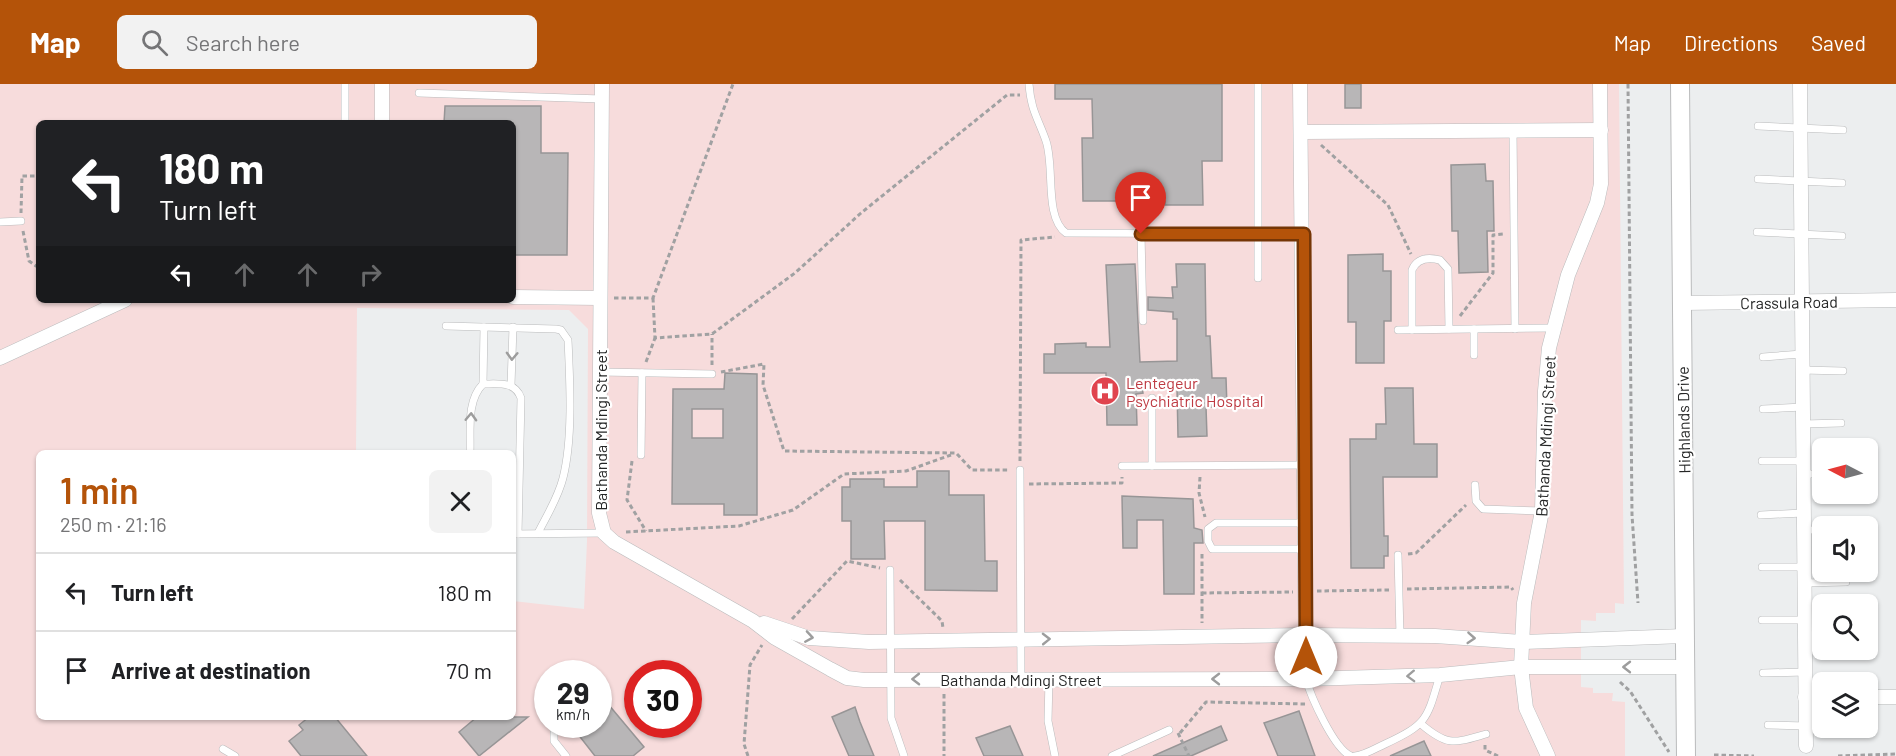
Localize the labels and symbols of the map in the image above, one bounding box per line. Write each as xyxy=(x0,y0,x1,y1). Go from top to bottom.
pin xyxy=(1115,172,1166,234)
street label: Crassula Road xyxy=(1740,292,1838,312)
street label: Bathanda Mdingi Street xyxy=(591,349,610,511)
one-way arrow xyxy=(505,352,518,361)
street label: Bathanda Mdingi Street xyxy=(1531,355,1559,517)
street label: Highlands Drive xyxy=(1673,366,1693,474)
place label: Lentegeur Psychiatric Hospital xyxy=(1126,373,1264,410)
hospital icon: Lentegeur Psychiatric Hospital xyxy=(1089,375,1121,407)
one-way arrow xyxy=(465,412,477,421)
north arrow xyxy=(1812,438,1878,504)
position arrow xyxy=(1274,625,1338,689)
one-way arrow xyxy=(804,631,813,643)
one-way arrow xyxy=(1467,632,1476,645)
one-way arrow xyxy=(1041,633,1050,645)
speed limit sign: 30 xyxy=(624,660,702,738)
one-way arrow xyxy=(1622,661,1631,673)
street label: Bathanda Mdingi Street xyxy=(940,670,1102,689)
one-way arrow xyxy=(1407,670,1416,682)
one-way arrow xyxy=(912,673,921,685)
one-way arrow xyxy=(1212,673,1221,685)

